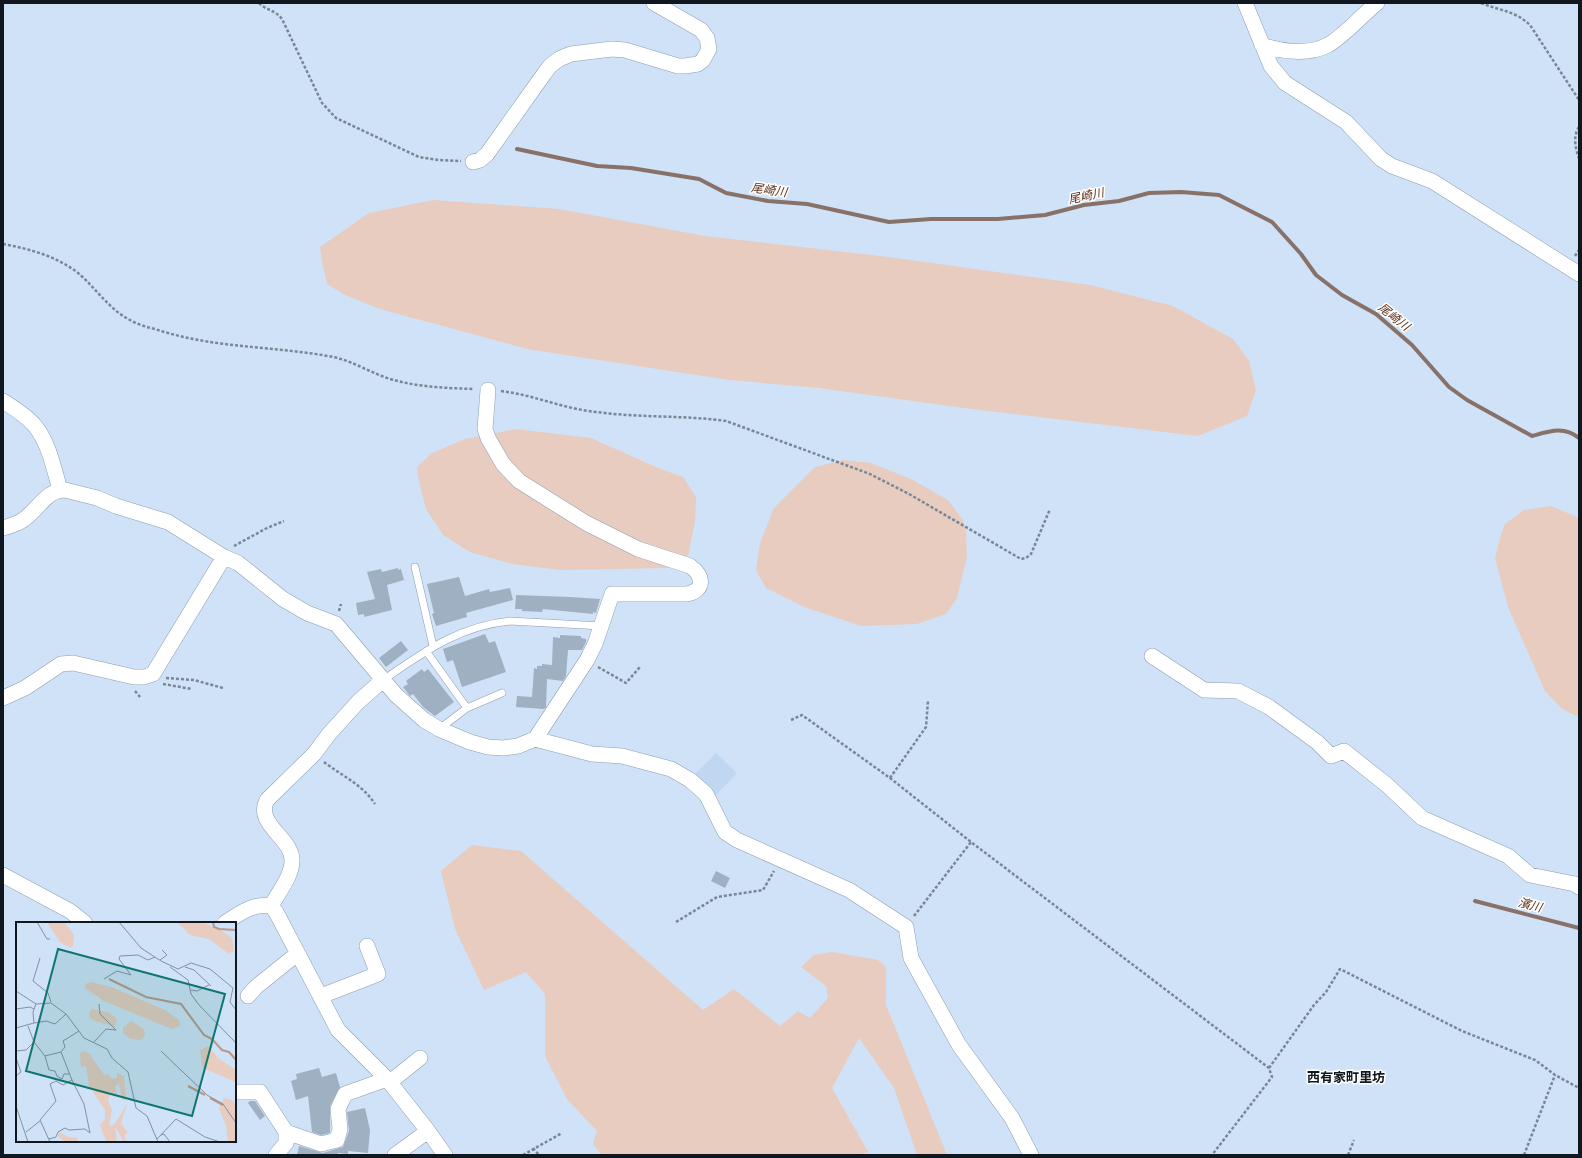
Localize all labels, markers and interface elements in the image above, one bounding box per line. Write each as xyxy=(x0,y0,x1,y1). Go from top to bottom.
water label: 尾崎川 xyxy=(750,179,790,201)
water label: 尾崎川 xyxy=(1067,183,1107,208)
water label: 尾崎川 xyxy=(1375,299,1415,336)
water label: 濱川 xyxy=(1516,893,1546,916)
inset map xyxy=(16,922,236,1142)
district label: 西有家町里坊 xyxy=(1307,1068,1385,1086)

